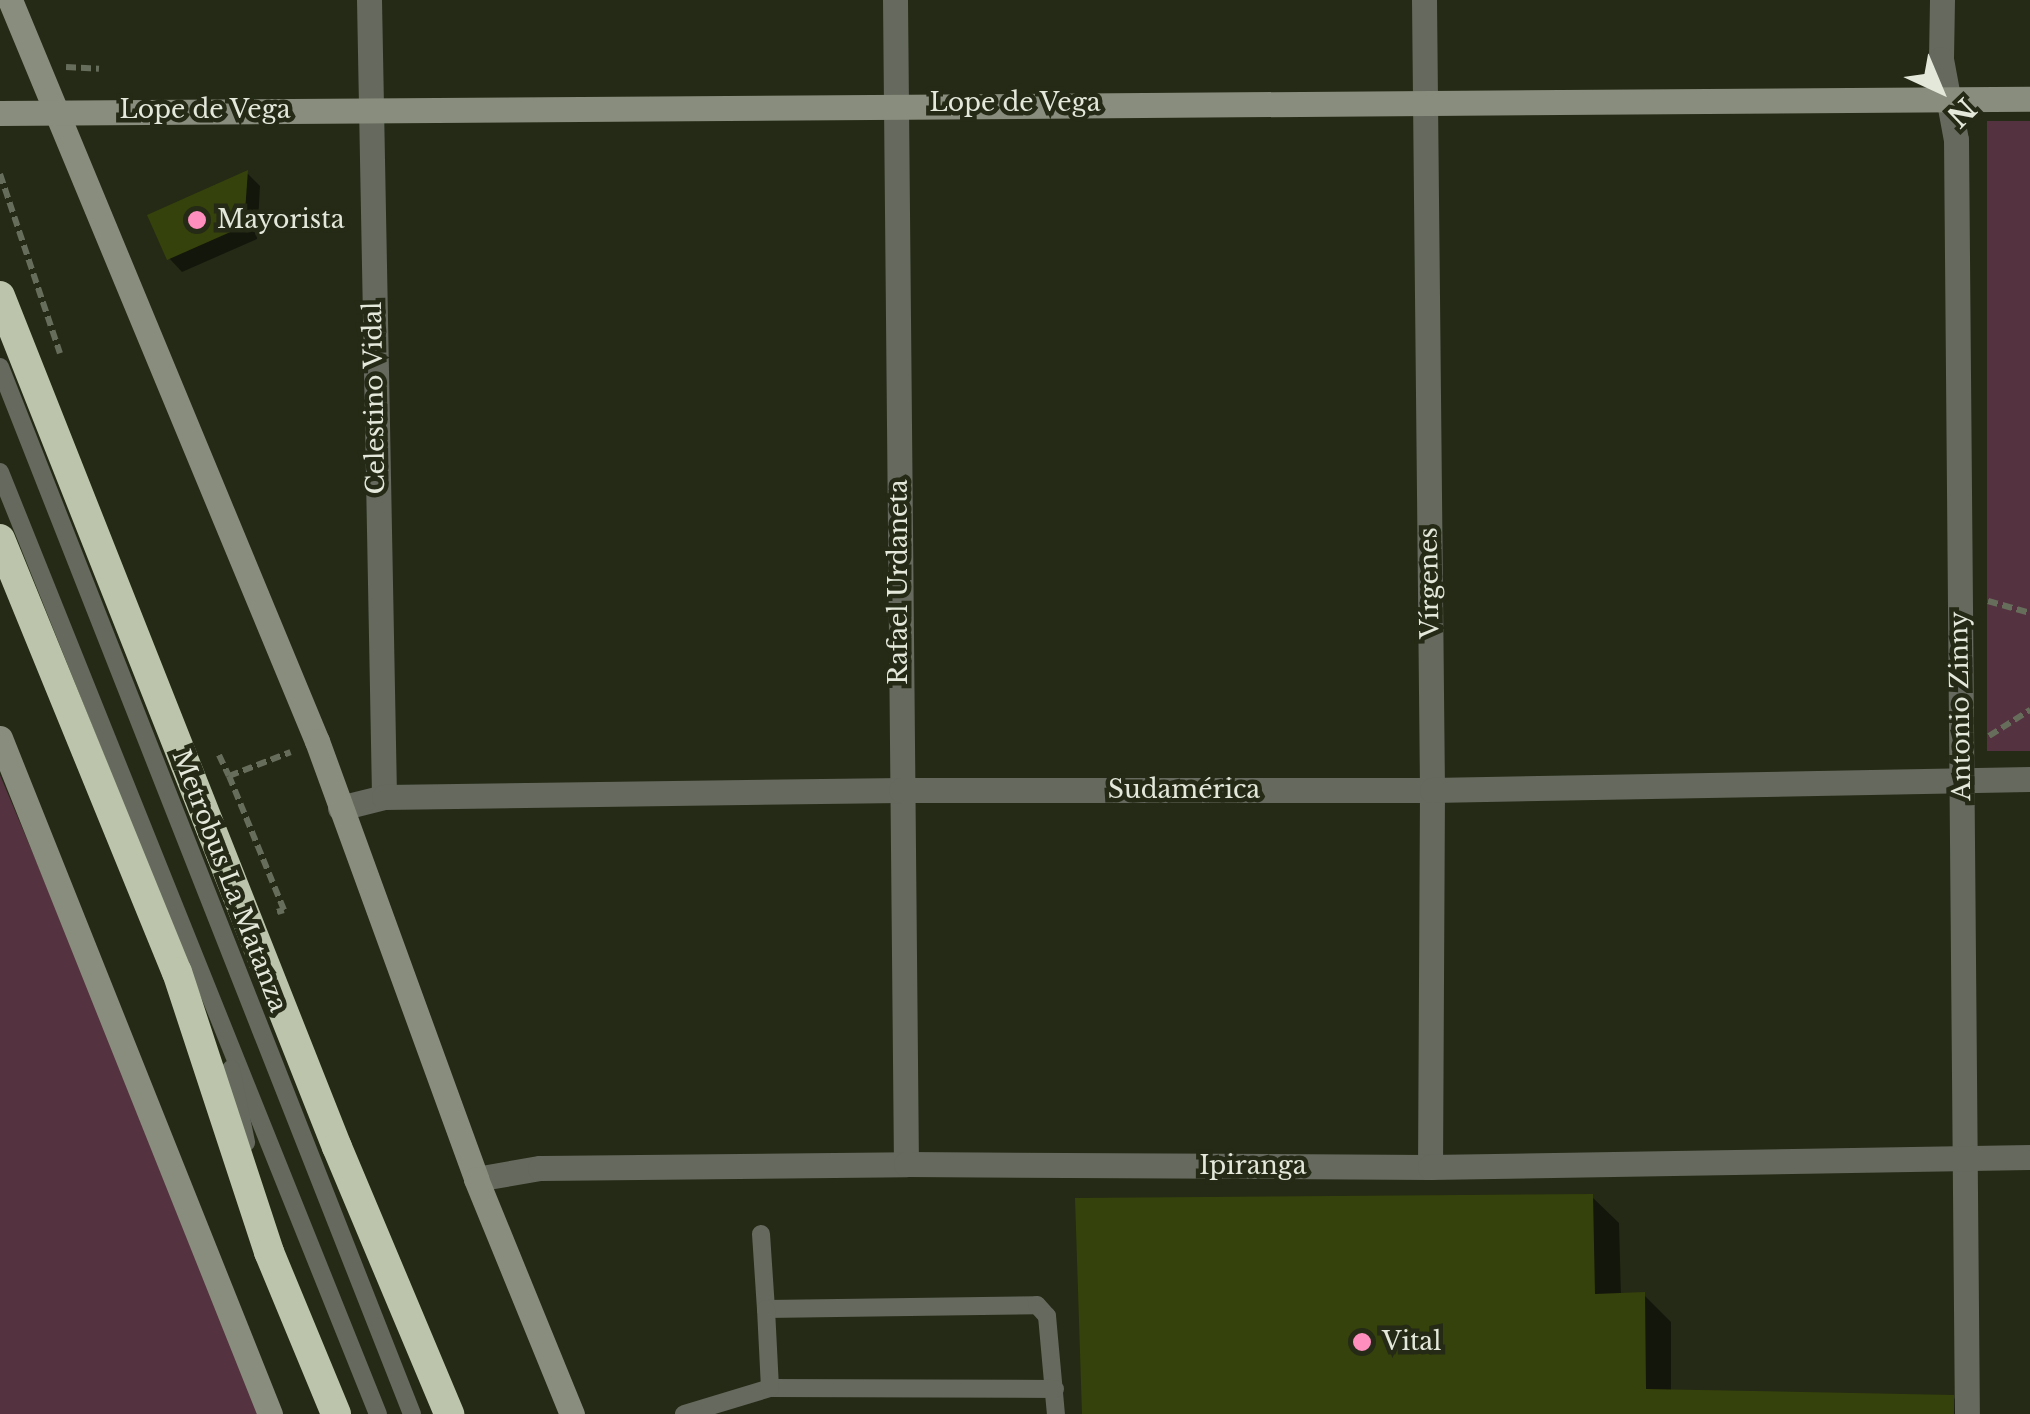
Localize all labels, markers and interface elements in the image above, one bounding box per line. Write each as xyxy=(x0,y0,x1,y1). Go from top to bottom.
north arrow xyxy=(1890,40,1990,140)
street label: Lope de Vega xyxy=(929,88,1101,118)
text: N xyxy=(1940,90,1983,134)
street label: Lope de Vega xyxy=(119,95,291,125)
place label: Mayorista xyxy=(217,205,344,235)
marker: Mayorista xyxy=(186,209,208,231)
street label: Celestino Vidal xyxy=(358,301,392,495)
street label: Rafael Urdaneta xyxy=(884,479,914,685)
street label: Vírgenes xyxy=(1414,527,1446,639)
street label: Antonio Zinny xyxy=(1944,611,1978,801)
street label: Metrobus La Matanza xyxy=(165,746,293,1016)
street label: Sudamérica xyxy=(1108,775,1260,805)
street label: Ipiranga xyxy=(1199,1151,1307,1181)
place label: Vital xyxy=(1382,1327,1441,1357)
marker: Vital xyxy=(1351,1331,1373,1353)

